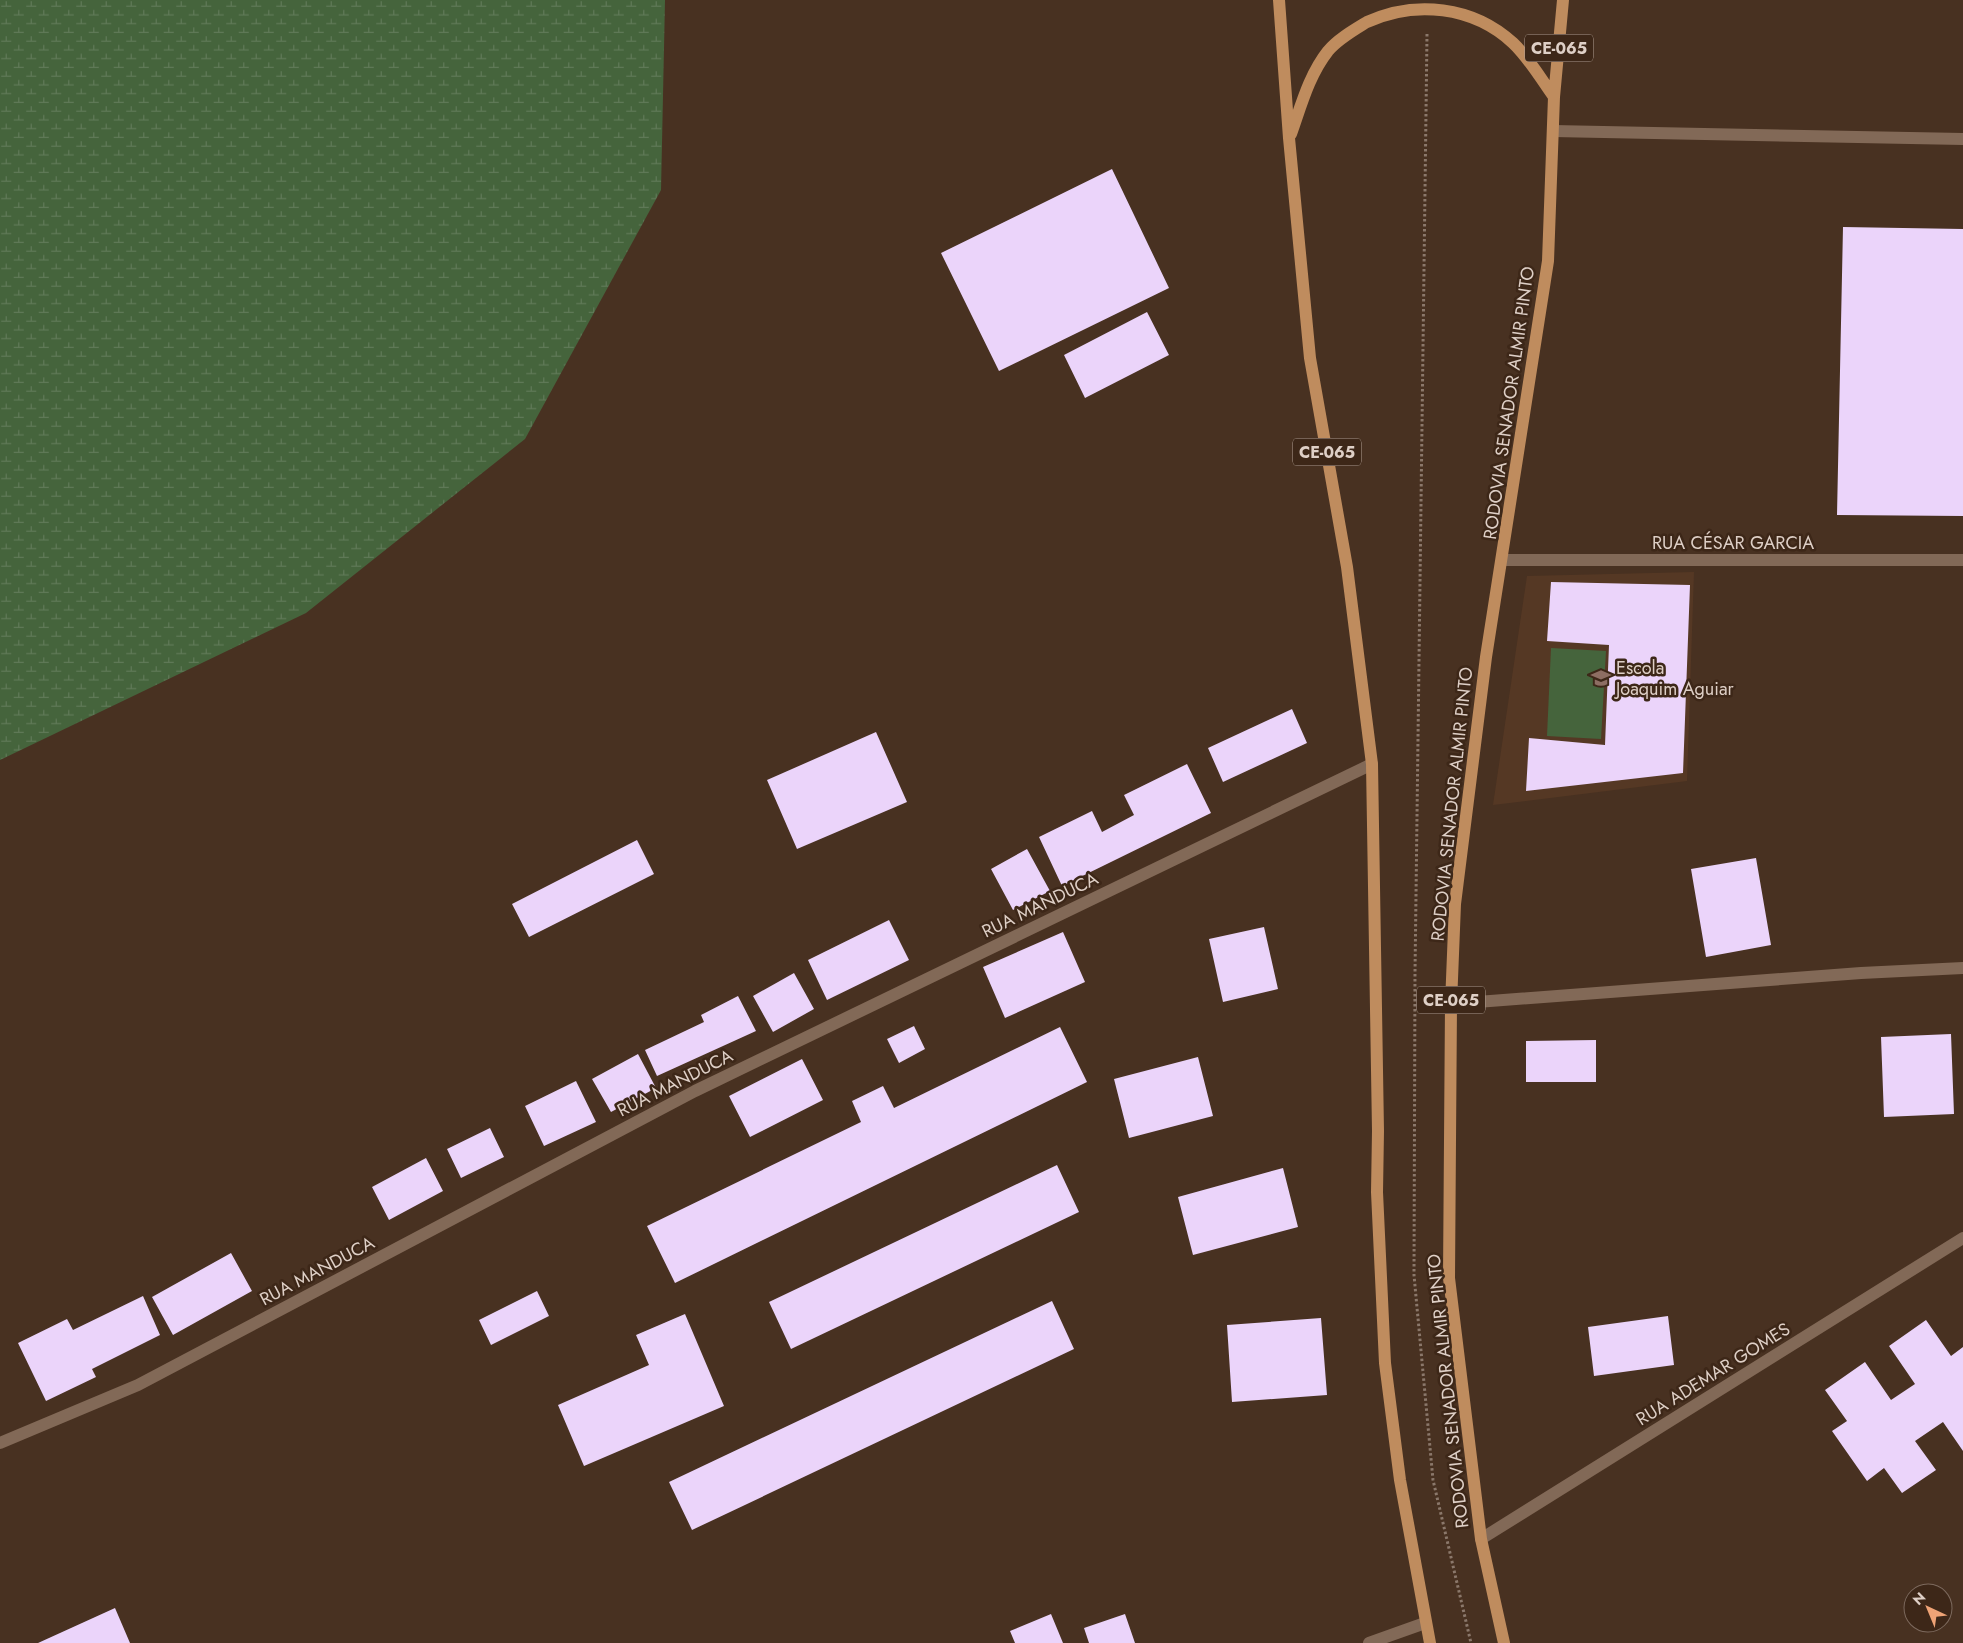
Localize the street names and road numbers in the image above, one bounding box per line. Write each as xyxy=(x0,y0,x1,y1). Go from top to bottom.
road number: CE-065 xyxy=(1525,34,1593,62)
street label: RODOVIA SENADOR ALMIR PINTO xyxy=(1477,265,1541,541)
road number: CE-065 xyxy=(1293,438,1361,466)
street label: RUA CÉSAR GARCIA xyxy=(1652,530,1814,556)
street label: RODOVIA SENADOR ALMIR PINTO xyxy=(1425,666,1479,942)
street label: RUA MANDUCA xyxy=(977,866,1103,944)
road number: CE-065 xyxy=(1417,986,1485,1014)
street label: RUA MANDUCA xyxy=(613,1043,737,1123)
street label: RUA MANDUCA xyxy=(255,1230,379,1312)
street label: RODOVIA SENADOR ALMIR PINTO xyxy=(1421,1253,1475,1529)
street label: RUA ADEMAR GOMES xyxy=(1631,1316,1795,1432)

